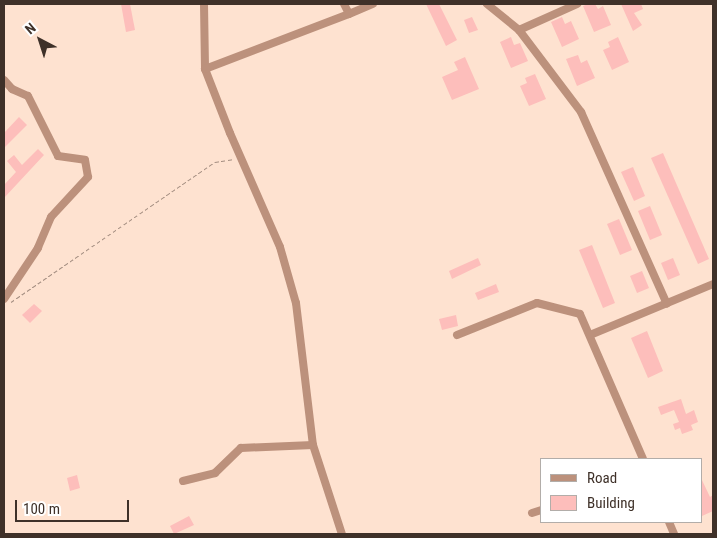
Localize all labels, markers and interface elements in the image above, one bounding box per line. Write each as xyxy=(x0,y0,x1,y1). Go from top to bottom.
north arrow xyxy=(15,15,65,65)
text: N xyxy=(22,20,39,37)
legend xyxy=(540,458,702,523)
text: Road xyxy=(587,469,617,487)
scale bar xyxy=(18,490,131,522)
text: Building xyxy=(587,494,635,512)
text: 100 m xyxy=(23,500,60,518)

